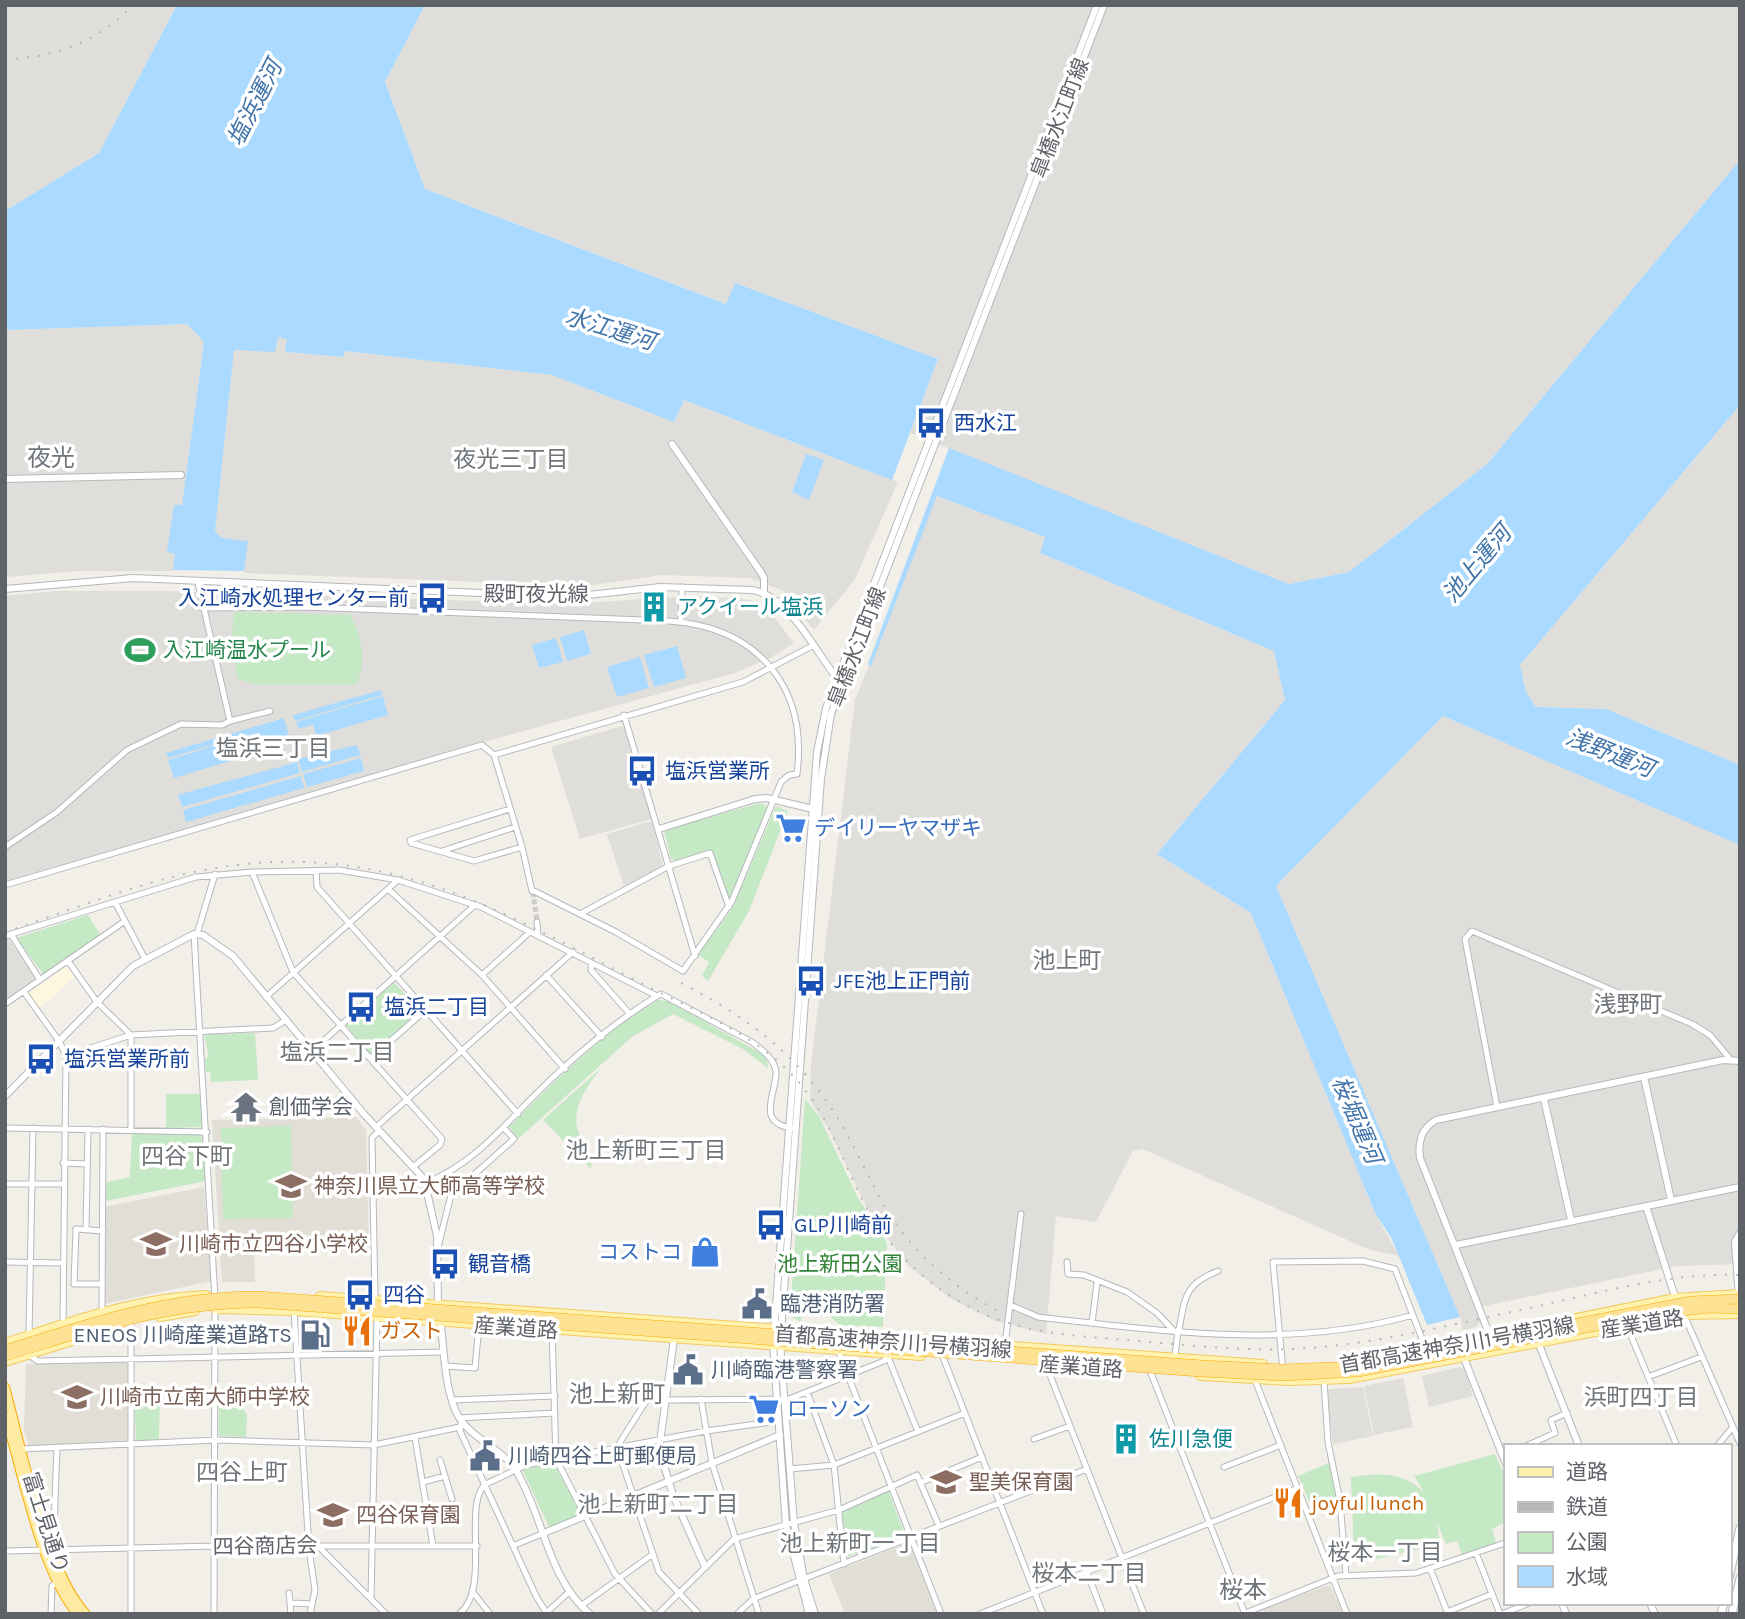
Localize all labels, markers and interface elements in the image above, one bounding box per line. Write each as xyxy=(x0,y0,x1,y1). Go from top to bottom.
water label: 塩浜運河 xyxy=(222,52,290,150)
street label: 皐橋水江町線 xyxy=(1026,55,1094,181)
water label: 水江運河 xyxy=(562,303,662,357)
bus stop icon: 西水江 xyxy=(914,406,948,440)
place label: 西水江 xyxy=(954,411,1017,435)
district label: 夜光 xyxy=(27,444,75,472)
district label: 夜光三丁目 xyxy=(454,446,569,473)
water label: 池上運河 xyxy=(1437,517,1519,608)
bus stop icon: 入江崎水処理センター前 xyxy=(415,581,449,615)
street label: 殿町夜光線 xyxy=(484,582,589,606)
street label: 皐橋水江町線 xyxy=(823,584,891,710)
place label: 入江崎水処理センター前 xyxy=(178,586,409,610)
building icon: アクイール塩浜 xyxy=(637,590,671,624)
place label: アクイール塩浜 xyxy=(677,595,823,619)
sports icon: 入江崎温水プール xyxy=(123,633,157,667)
place label: 入江崎温水プール xyxy=(163,638,331,662)
water label: 浅野運河 xyxy=(1562,723,1661,784)
district label: 塩浜三丁目 xyxy=(216,735,331,762)
bus stop icon: 塩浜営業所 xyxy=(625,754,659,788)
place label: 塩浜営業所 xyxy=(665,759,770,783)
supermarket icon: デイリーヤマザキ xyxy=(774,811,808,845)
place label: デイリーヤマザキ xyxy=(814,816,982,840)
district label: 池上町 xyxy=(1033,947,1102,974)
bus stop icon: JFE池上正門前 xyxy=(794,964,828,998)
place label: JFE池上正門前 xyxy=(834,969,970,993)
bus stop icon: 塩浜二丁目 xyxy=(344,990,378,1024)
district label: 浅野町 xyxy=(1594,991,1663,1018)
place label: 塩浜二丁目 xyxy=(384,995,489,1019)
district label: 塩浜二丁目 xyxy=(280,1039,395,1066)
bus stop icon: 塩浜営業所前 xyxy=(24,1042,58,1076)
place label: 塩浜営業所前 xyxy=(64,1047,190,1071)
water label: 桜堀運河 xyxy=(1327,1072,1389,1171)
temple icon: 創価学会 xyxy=(229,1090,263,1124)
place label: 創価学会 xyxy=(269,1095,353,1119)
district label: 池上新町三丁目 xyxy=(566,1137,727,1164)
district label: 四谷下町 xyxy=(141,1143,233,1170)
school or university icon: 神奈川県立大師高等学校 xyxy=(274,1169,308,1203)
place label: 神奈川県立大師高等学校 xyxy=(314,1174,545,1198)
bus stop icon: GLP川崎前 xyxy=(754,1208,788,1242)
place label: GLP川崎前 xyxy=(794,1213,892,1237)
school or university icon: 川崎市立四谷小学校 xyxy=(139,1227,173,1261)
place label: 川崎市立四谷小学校 xyxy=(179,1232,368,1256)
shop icon: コストコ xyxy=(688,1235,722,1269)
place label: コストコ xyxy=(598,1240,682,1264)
bus stop icon: 観音橋 xyxy=(428,1247,462,1281)
place label: 観音橋 xyxy=(468,1252,531,1276)
park label: 池上新田公園 xyxy=(777,1252,903,1276)
bus stop icon: 四谷 xyxy=(343,1278,377,1312)
place label: 四谷 xyxy=(383,1283,425,1307)
public building icon: 臨港消防署 xyxy=(740,1287,774,1321)
place label: 臨港消防署 xyxy=(780,1292,885,1316)
street label: 産業道路 xyxy=(1599,1306,1685,1342)
street label: 産業道路 xyxy=(473,1313,559,1343)
street label: 首都高速神奈川1号横羽線 xyxy=(1338,1313,1576,1377)
restaurant icon: ガスト xyxy=(340,1314,374,1348)
fuel station icon: ENEOS 川崎産業道路TS xyxy=(298,1318,332,1352)
place label: ガスト xyxy=(380,1319,443,1343)
street label: 首都高速神奈川1号横羽線 xyxy=(773,1322,1013,1362)
place label: ENEOS 川崎産業道路TS xyxy=(74,1323,292,1347)
street label: 産業道路 xyxy=(1038,1352,1124,1382)
public building icon: 川崎臨港警察署 xyxy=(671,1353,705,1387)
place label: 川崎臨港警察署 xyxy=(711,1358,858,1382)
school or university icon: 川崎市立南大師中学校 xyxy=(60,1380,94,1414)
district label: 池上新町 xyxy=(569,1380,665,1408)
district label: 浜町四丁目 xyxy=(1584,1384,1699,1411)
place label: 川崎市立南大師中学校 xyxy=(100,1385,310,1409)
supermarket icon: ローソン xyxy=(747,1392,781,1426)
place label: ローソン xyxy=(787,1397,871,1421)
building icon: 佐川急便 xyxy=(1109,1422,1143,1456)
place label: 佐川急便 xyxy=(1149,1427,1233,1451)
public building icon: 川崎四谷上町郵便局 xyxy=(468,1439,502,1473)
place label: 川崎四谷上町郵便局 xyxy=(508,1444,697,1468)
legend xyxy=(1504,1444,1731,1605)
district label: 四谷上町 xyxy=(196,1459,288,1486)
text: 道路 xyxy=(1566,1460,1608,1484)
school or university icon: 聖美保育園 xyxy=(929,1465,963,1499)
street label: 富士見通り xyxy=(18,1469,74,1577)
place label: 聖美保育園 xyxy=(969,1470,1074,1494)
restaurant icon: joyful lunch xyxy=(1271,1486,1305,1520)
district label: 池上新町二丁目 xyxy=(578,1491,739,1518)
place label: joyful lunch xyxy=(1309,1491,1424,1515)
text: 鉄道 xyxy=(1566,1495,1608,1519)
school or university icon: 四谷保育園 xyxy=(316,1498,350,1532)
place label: 四谷保育園 xyxy=(356,1503,461,1527)
district label: 池上新町一丁目 xyxy=(780,1530,941,1557)
text: 公園 xyxy=(1566,1530,1608,1554)
street label: 四谷商店会 xyxy=(212,1533,318,1559)
district label: 桜本一丁目 xyxy=(1328,1539,1443,1566)
district label: 桜本二丁目 xyxy=(1032,1560,1147,1587)
text: 水域 xyxy=(1566,1565,1608,1589)
district label: 桜本 xyxy=(1219,1576,1267,1604)

